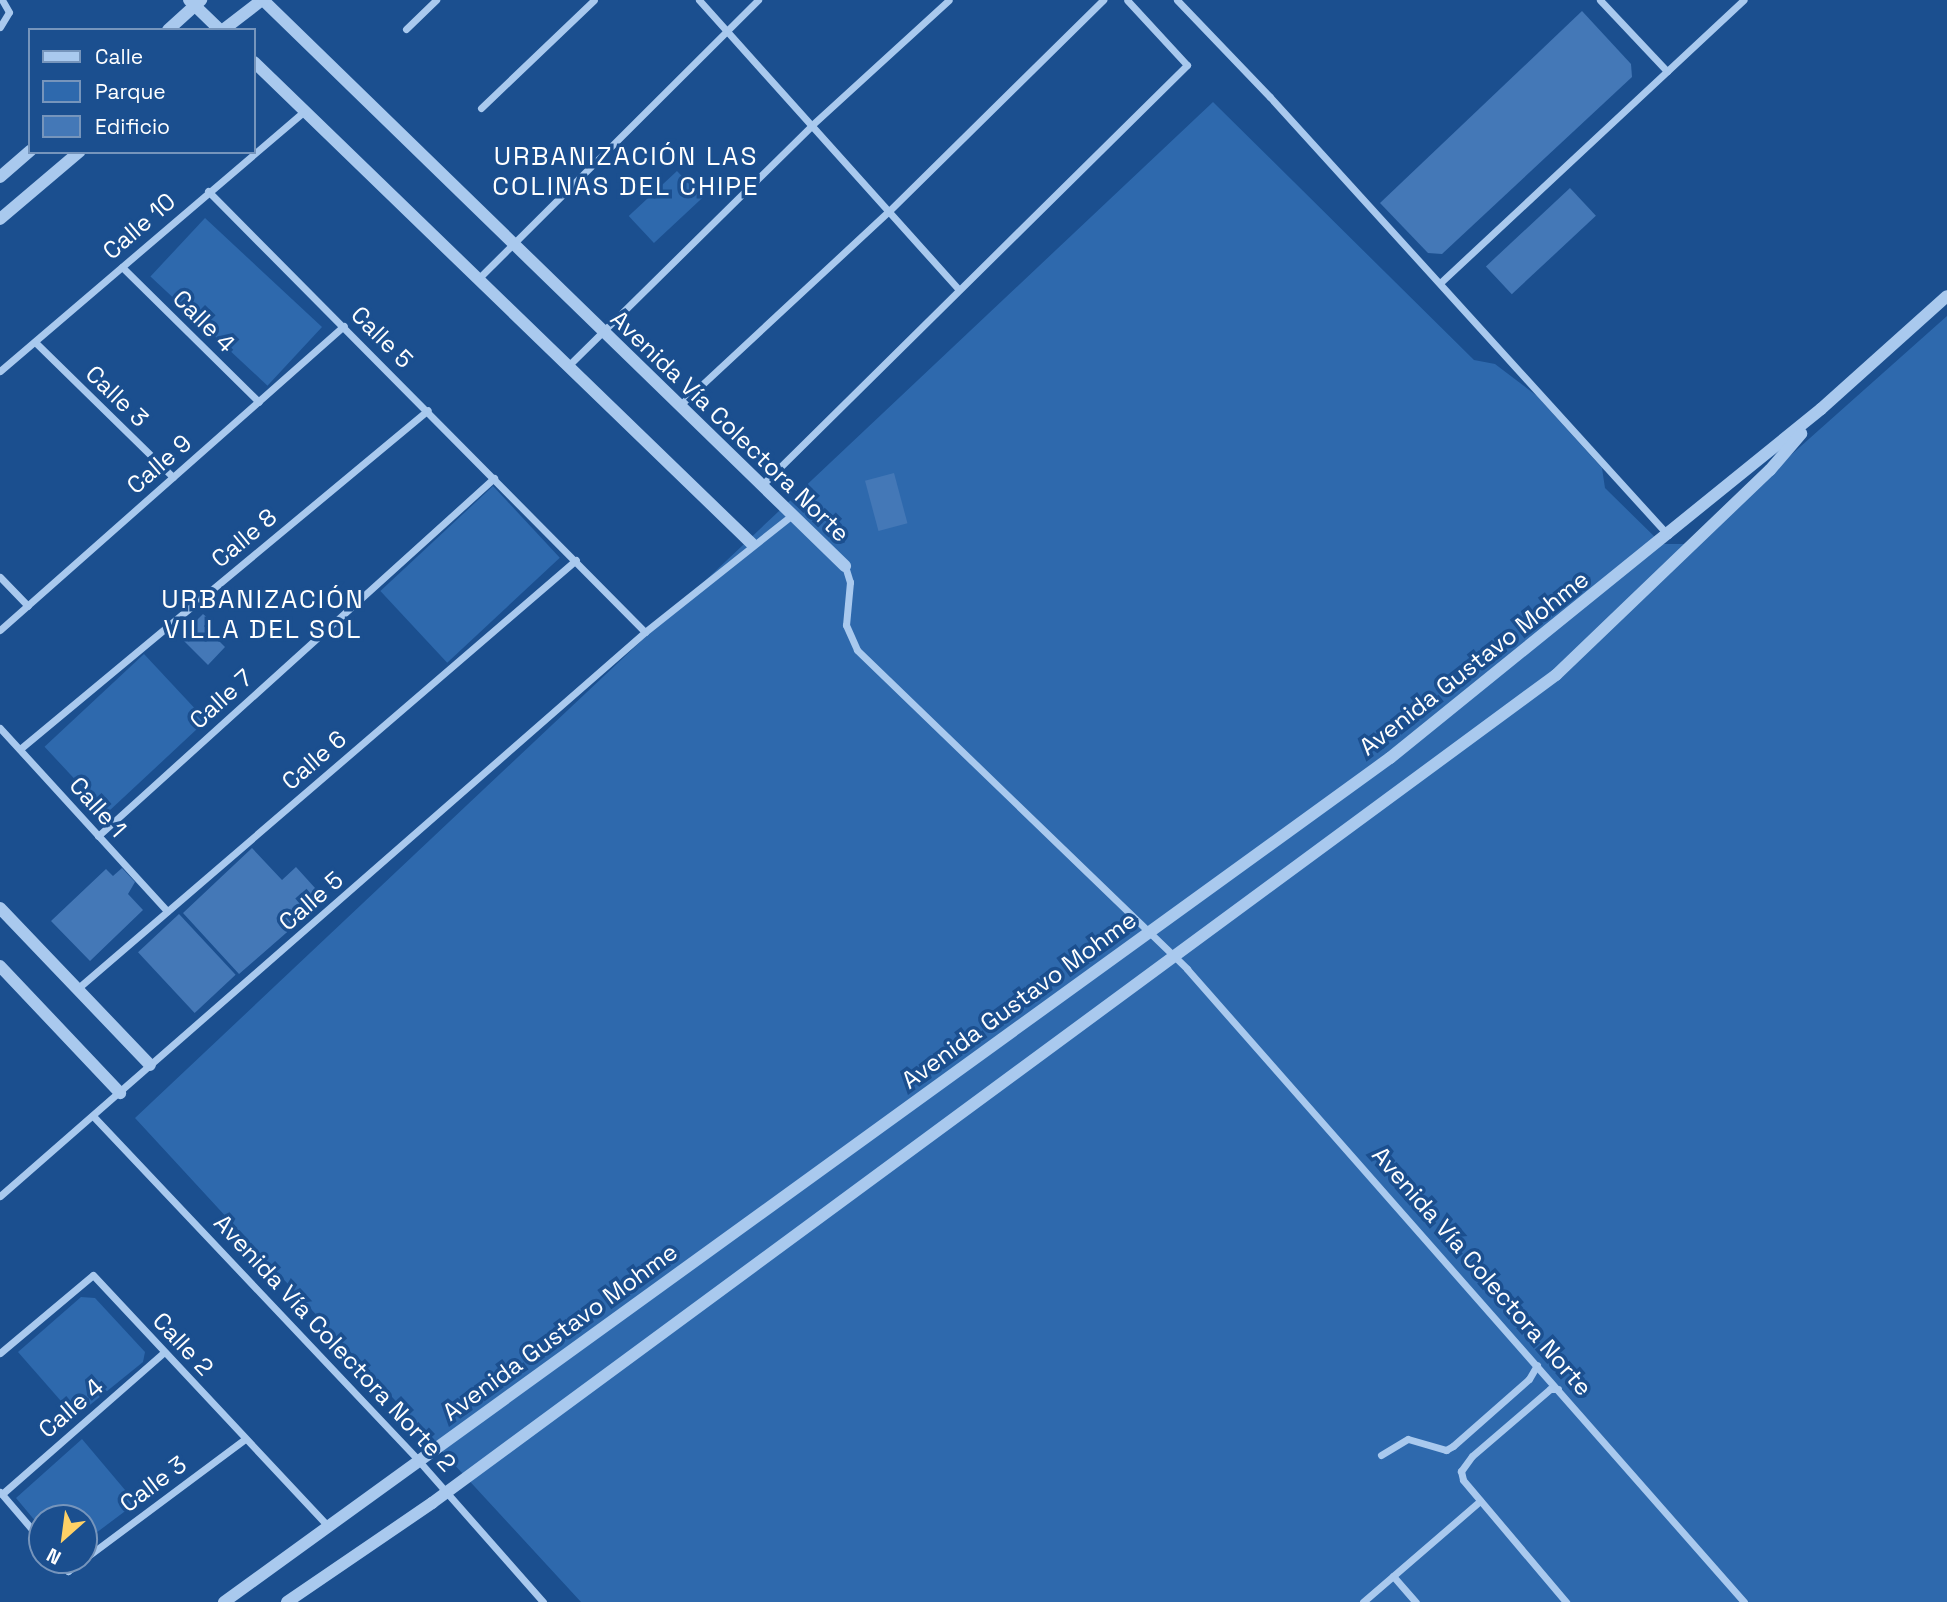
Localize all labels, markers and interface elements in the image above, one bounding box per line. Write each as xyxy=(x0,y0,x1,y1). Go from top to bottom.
legend xyxy=(28,28,256,154)
text: Calle xyxy=(95,43,143,70)
text: Parque xyxy=(95,78,166,105)
text: Edificio xyxy=(95,113,170,140)
district label: URBANIZACIÓN LAS COLINAS DEL CHIPE xyxy=(494,141,758,202)
street label: Calle 10 xyxy=(97,187,181,265)
street label: Calle 4 xyxy=(167,284,241,358)
street label: Calle 5 xyxy=(345,300,419,374)
street label: Avenida Vía Colectora Norte xyxy=(605,304,855,548)
street label: Calle 3 xyxy=(80,359,154,433)
street label: Calle 9 xyxy=(121,428,197,500)
street label: Calle 8 xyxy=(206,502,282,574)
street label: Avenida Gustavo Mohme xyxy=(1354,565,1594,761)
district label: URBANIZACIÓN VILLA DEL SOL xyxy=(163,584,363,646)
street label: Calle 7 xyxy=(184,663,258,735)
street label: Calle 6 xyxy=(276,724,352,796)
street label: Calle 1 xyxy=(63,771,133,843)
street label: Calle 5 xyxy=(273,865,349,937)
street label: Avenida Gustavo Mohme xyxy=(896,905,1142,1095)
street label: Avenida Vía Colectora Norte xyxy=(1366,1140,1598,1402)
street label: Avenida Vía Colectora Norte 2 xyxy=(208,1208,462,1478)
street label: Avenida Gustavo Mohme xyxy=(437,1237,683,1427)
street label: Calle 2 xyxy=(147,1306,219,1382)
street label: Calle 4 xyxy=(33,1372,109,1444)
street label: Calle 3 xyxy=(114,1450,192,1518)
north arrow xyxy=(28,1504,98,1574)
text: N xyxy=(42,1542,65,1570)

